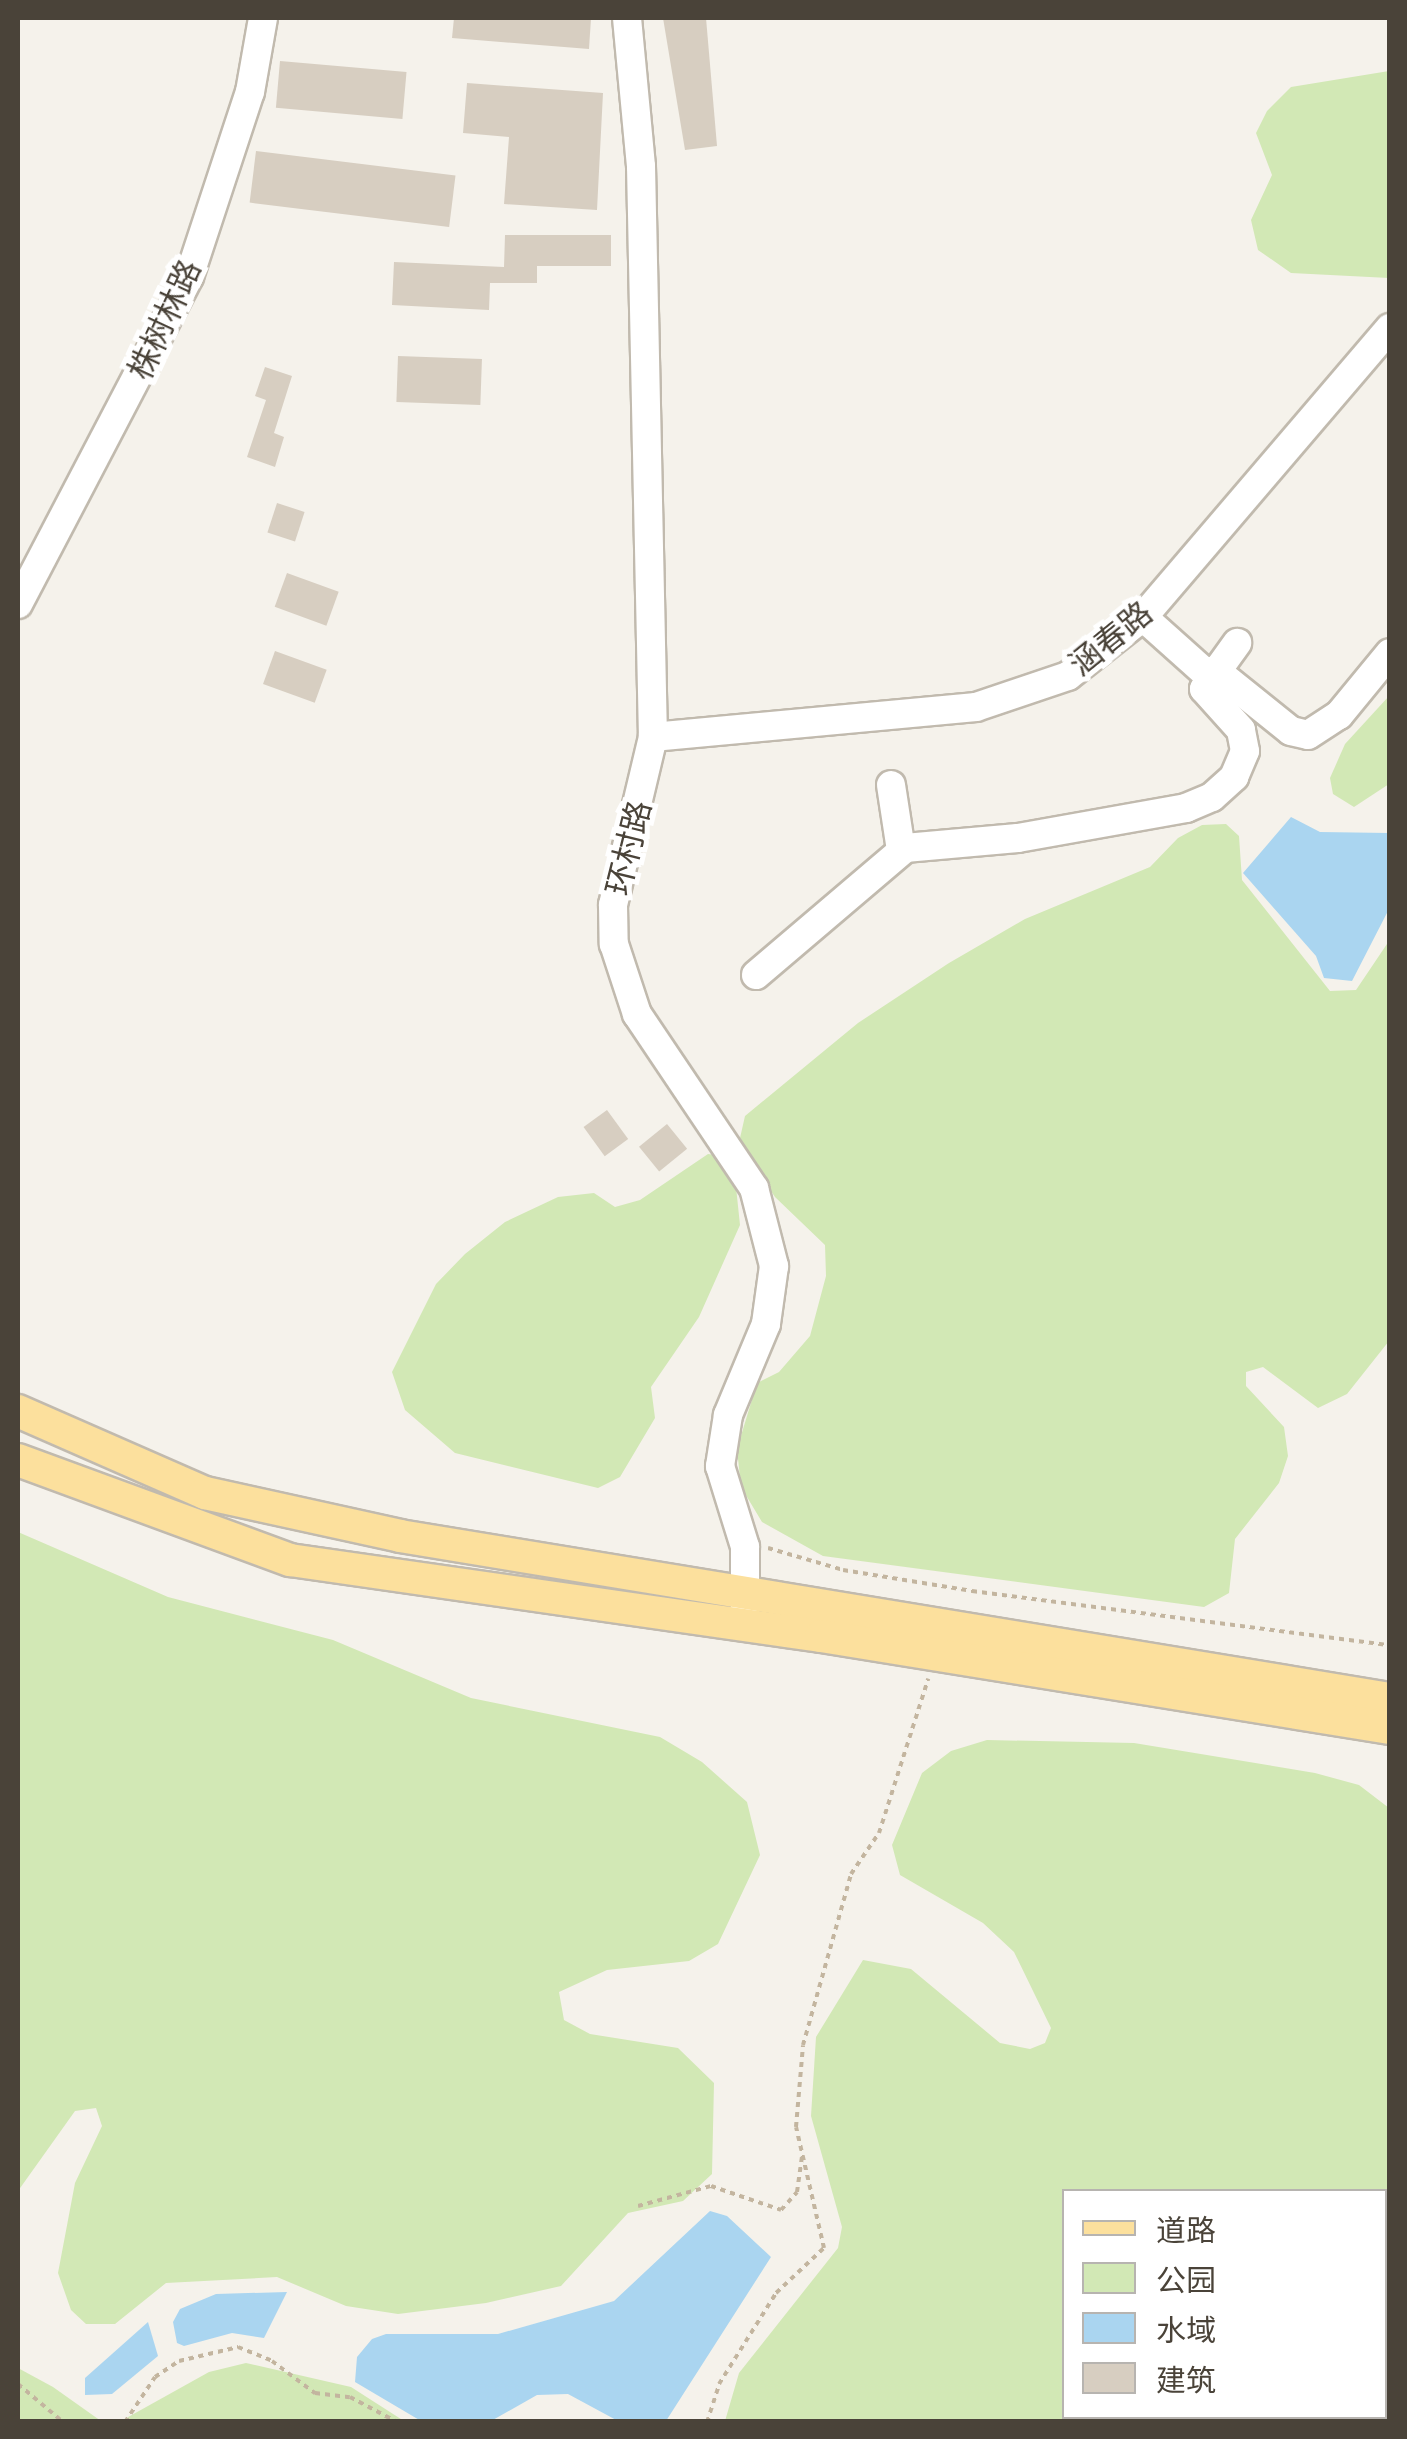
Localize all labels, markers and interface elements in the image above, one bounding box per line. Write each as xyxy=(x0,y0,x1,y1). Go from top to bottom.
street label: 株树林路 xyxy=(121,254,209,386)
street label: 涵春路 xyxy=(1062,594,1160,684)
street label: 环村路 xyxy=(599,797,659,899)
legend xyxy=(1062,2189,1387,2419)
text: 道路 xyxy=(1156,2214,1216,2247)
text: 公园 xyxy=(1156,2264,1216,2297)
text: 水域 xyxy=(1156,2314,1216,2347)
text: 建筑 xyxy=(1156,2364,1216,2397)

